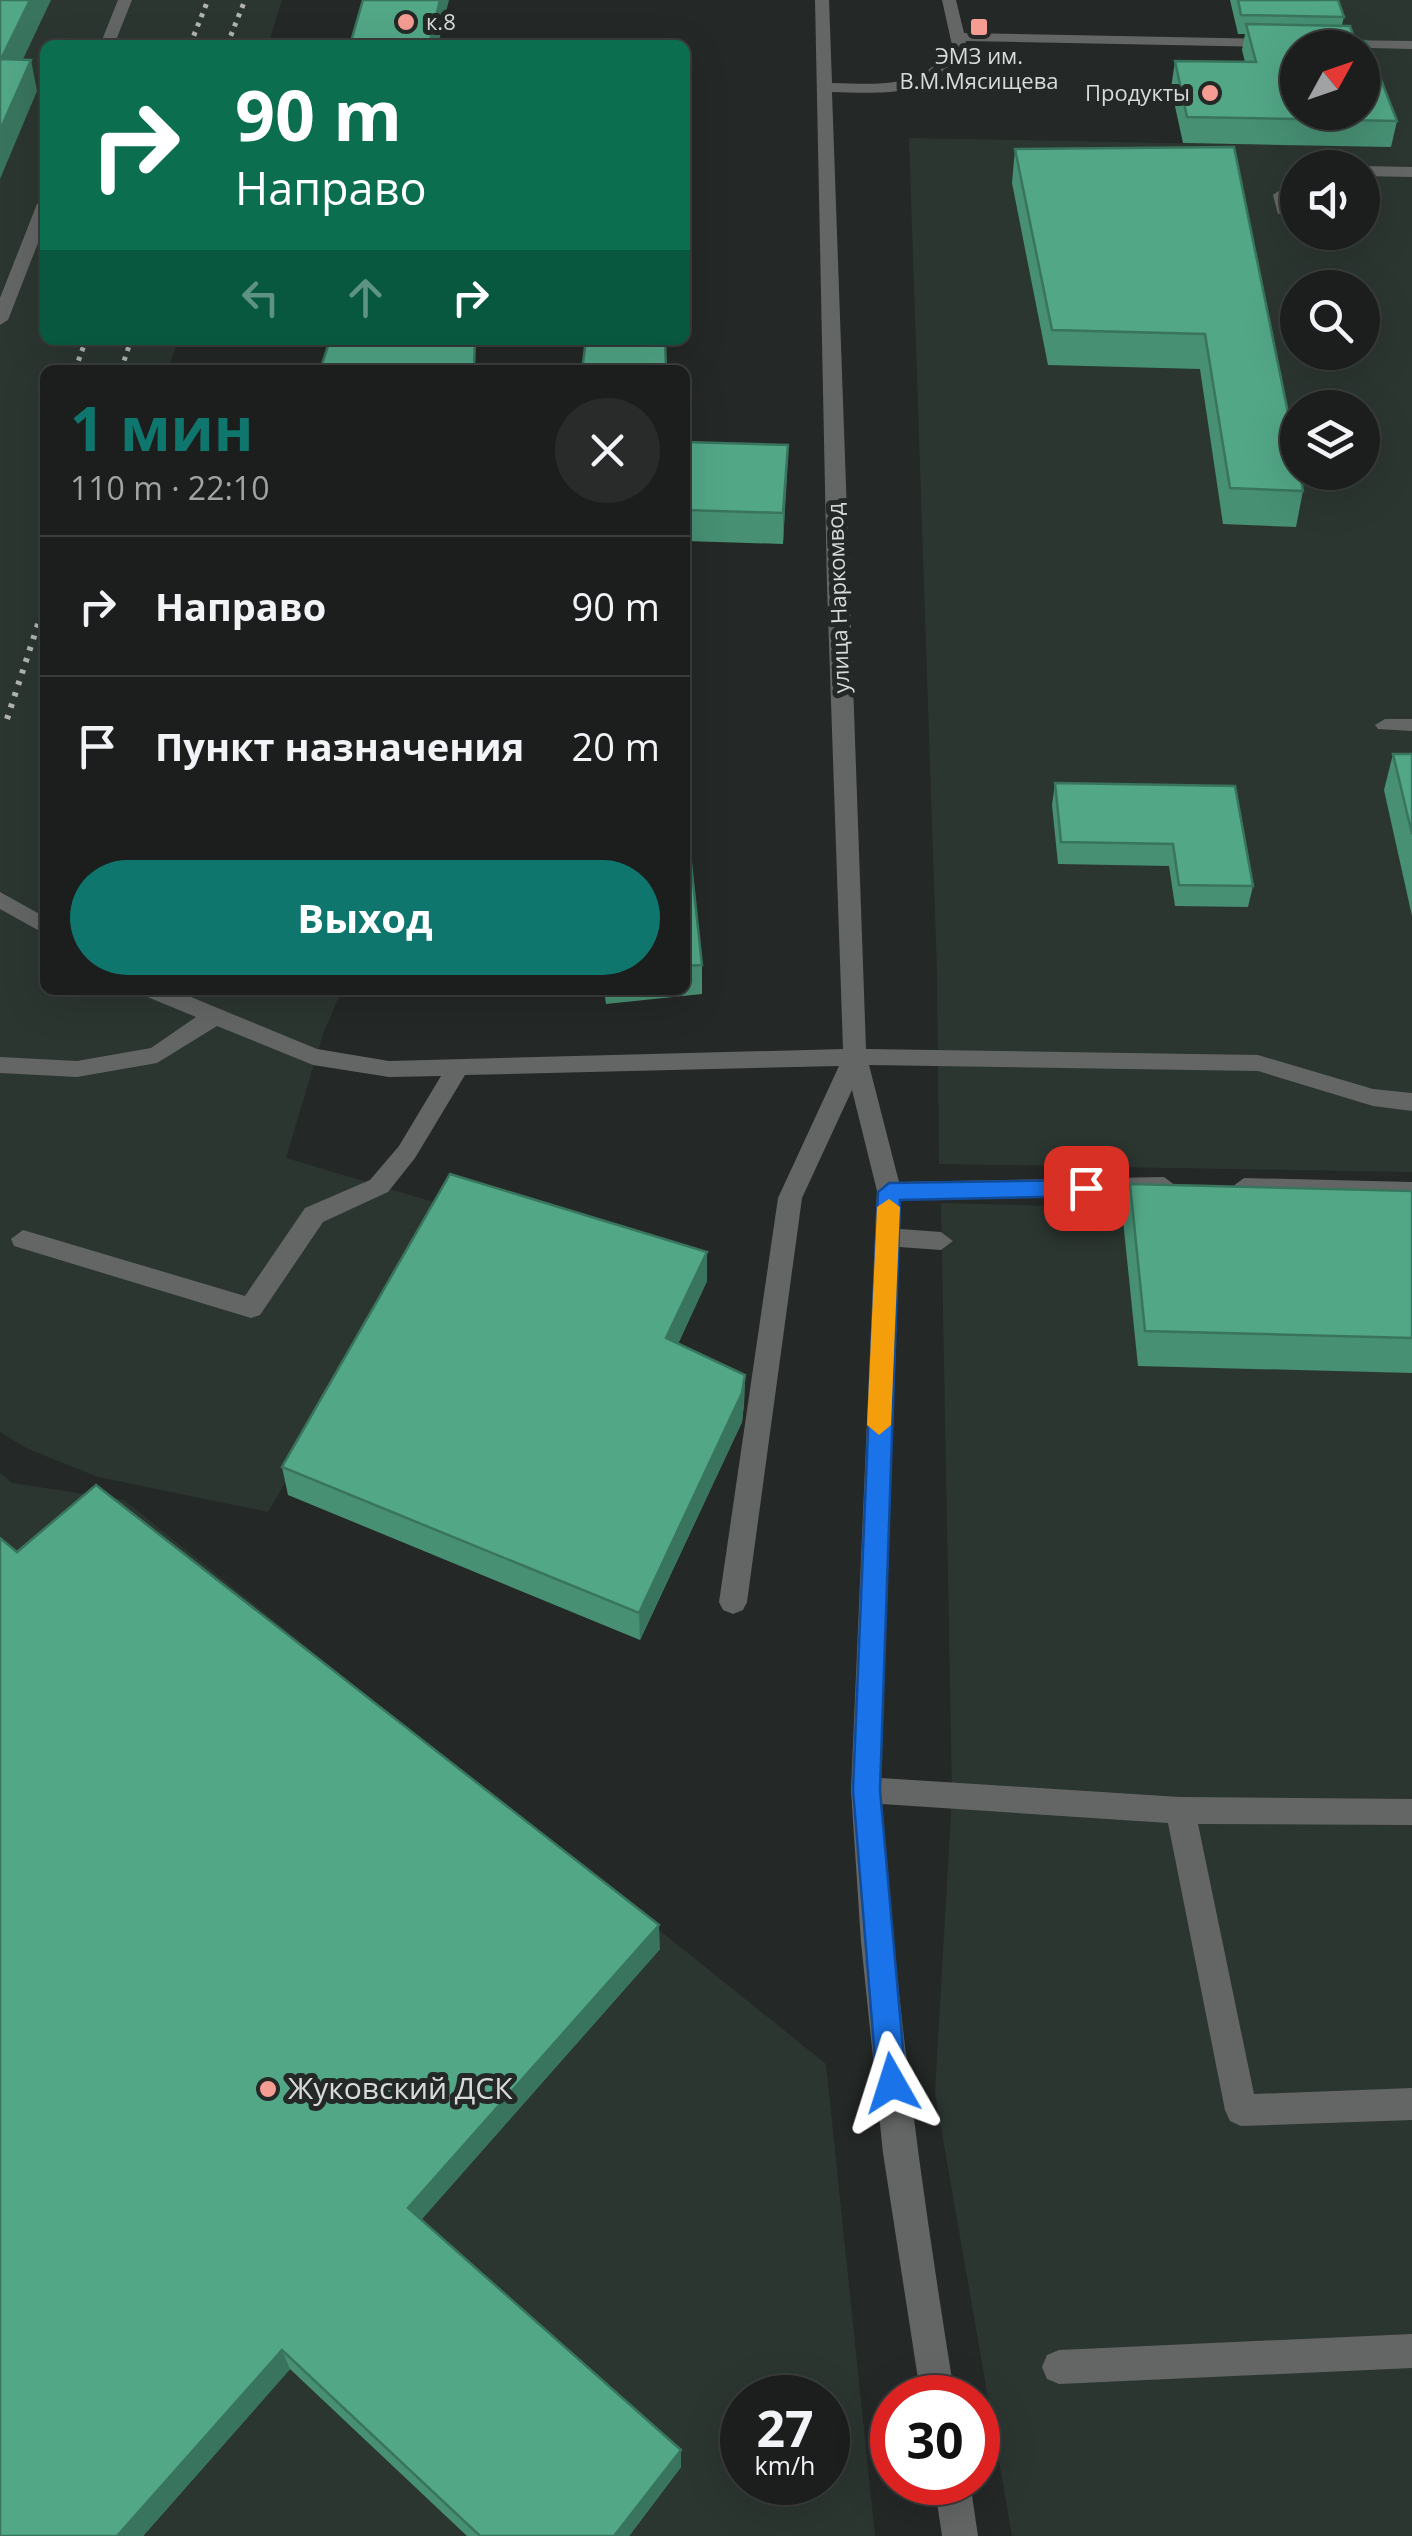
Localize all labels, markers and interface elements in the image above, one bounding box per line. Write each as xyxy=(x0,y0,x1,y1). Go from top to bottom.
place label: к.8 xyxy=(426,6,456,36)
marker: к.8 xyxy=(395,11,417,33)
marker: ЭМЗ им. В.М.Мясищева xyxy=(968,16,990,38)
north arrow xyxy=(1280,30,1380,130)
map controls xyxy=(1280,30,1380,490)
place label: ЭМЗ им. В.М.Мясищева xyxy=(899,40,1059,95)
text: 90 m xyxy=(235,66,402,162)
place label: Продукты xyxy=(1085,77,1190,107)
icon: right xyxy=(70,80,200,210)
marker: Продукты xyxy=(1199,82,1221,104)
button: sound xyxy=(1280,150,1380,250)
text: Направо xyxy=(235,157,427,218)
icon: left xyxy=(233,270,288,325)
icon: ahead xyxy=(338,270,393,325)
icon: right xyxy=(443,270,498,325)
button: search xyxy=(1280,270,1380,370)
text: 1 мин xyxy=(70,387,254,469)
button: layers xyxy=(1280,390,1380,490)
button: close xyxy=(555,398,660,503)
text: 110 m · 22:10 xyxy=(70,466,269,509)
street label: улица Наркомвод xyxy=(819,502,855,694)
icon: right xyxy=(70,579,125,634)
text: Направо xyxy=(155,580,326,632)
text: 90 m xyxy=(571,580,660,632)
icon: arrive xyxy=(70,719,125,774)
text: Пункт назначения xyxy=(155,720,524,772)
text: 20 m xyxy=(571,720,660,772)
button: Выход xyxy=(70,860,660,975)
pin xyxy=(1044,1146,1129,1231)
icon: arrive xyxy=(1059,1161,1114,1216)
position arrow xyxy=(840,2031,944,2135)
place label: Жуковский ДСК xyxy=(288,2067,513,2108)
marker: Жуковский ДСК xyxy=(257,2078,279,2100)
speed limit sign: 30 xyxy=(870,2375,1000,2505)
text: 27 xyxy=(756,2394,814,2462)
text: km/h xyxy=(755,2448,815,2482)

